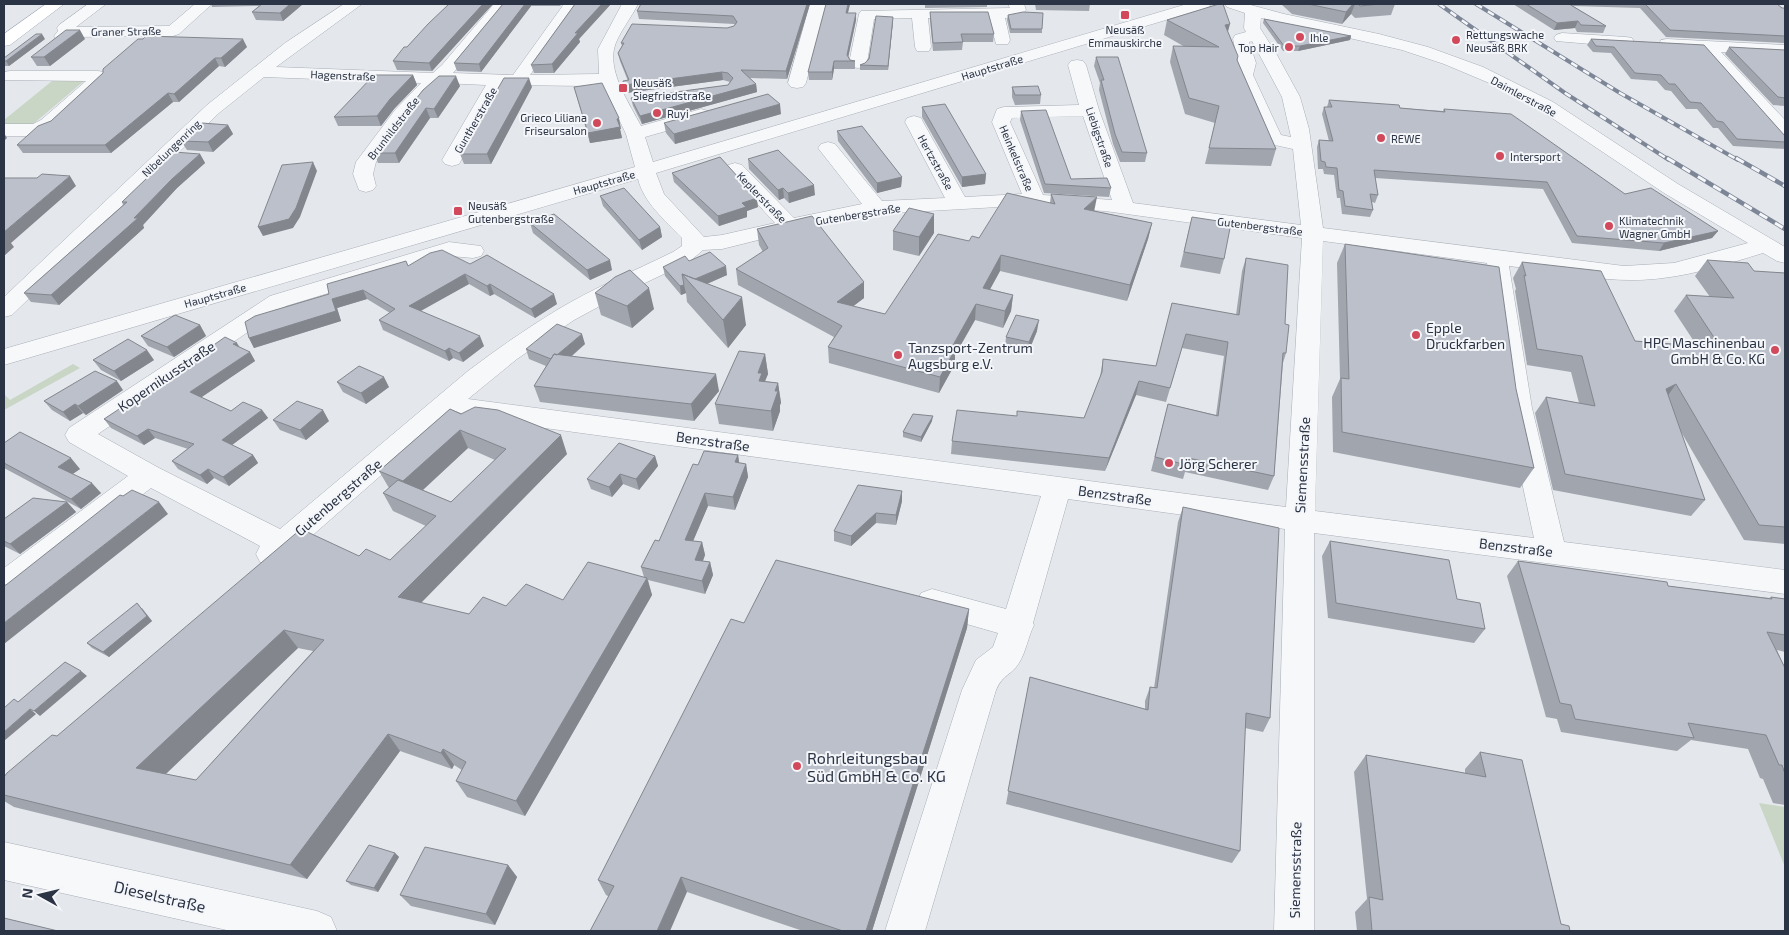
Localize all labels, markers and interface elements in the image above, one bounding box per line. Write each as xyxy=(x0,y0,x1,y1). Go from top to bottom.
marker: Neusäß Emmauskirche xyxy=(1119,9,1131,21)
place label: Neusäß Emmauskirche xyxy=(1088,23,1162,49)
street label: Graner Straße xyxy=(91,24,161,38)
place label: Rettungswache Neusäß BRK xyxy=(1466,28,1544,54)
marker: Ihle xyxy=(1294,31,1306,43)
place label: Ihle xyxy=(1310,31,1329,44)
marker: Rettungswache Neusäß BRK xyxy=(1450,34,1462,46)
place label: Top Hair xyxy=(1238,41,1280,54)
marker: Top Hair xyxy=(1283,41,1295,53)
street label: Hauptstraße xyxy=(960,51,1024,83)
street label: Hagenstraße xyxy=(310,67,376,83)
street label: Daimlerstraße xyxy=(1489,73,1559,119)
place label: Neusäß Siegfriedstraße xyxy=(633,76,711,102)
marker: Neusäß Siegfriedstraße xyxy=(617,82,629,94)
street label: Guntherstraße xyxy=(451,85,499,155)
street label: Brunhildstraße xyxy=(364,94,422,162)
street label: Liebigstraße xyxy=(1084,105,1116,169)
marker: Ruyi xyxy=(651,107,663,119)
place label: Ruyi xyxy=(667,107,689,120)
place label: Grieco Liliana Friseursalon xyxy=(520,111,587,137)
street label: Nibelungenring xyxy=(139,117,203,179)
marker: Grieco Liliana Friseursalon xyxy=(591,117,603,129)
street label: Heinkelstraße xyxy=(997,123,1037,193)
street label: Hertzstraße xyxy=(916,132,957,192)
marker: REWE xyxy=(1375,132,1387,144)
place label: REWE xyxy=(1391,132,1421,145)
marker: Intersport xyxy=(1494,150,1506,162)
place label: Intersport xyxy=(1510,150,1561,163)
street label: Hauptstraße xyxy=(572,167,637,197)
street label: Keplerstraße xyxy=(734,169,790,225)
place label: Neusäß Gutenbergstraße xyxy=(468,199,554,225)
street label: Gutenbergstraße xyxy=(815,201,902,227)
marker: Neusäß Gutenbergstraße xyxy=(452,205,464,217)
street label: Gutenbergstraße xyxy=(1217,214,1304,238)
place label: Klimatechnik Wagner GmbH xyxy=(1619,214,1691,240)
marker: Klimatechnik Wagner GmbH xyxy=(1603,220,1615,232)
street label: Hauptstraße xyxy=(183,280,248,310)
place label: Epple Druckfarben xyxy=(1426,319,1505,352)
marker: Epple Druckfarben xyxy=(1410,329,1422,341)
place label: HPC Maschinenbau GmbH & Co. KG xyxy=(1643,334,1765,367)
street label: Kopernikusstraße xyxy=(114,337,218,415)
place label: Tanzsport-Zentrum Augsburg e.V. xyxy=(908,339,1033,372)
marker: HPC Maschinenbau GmbH & Co. KG xyxy=(1769,344,1781,356)
marker: Tanzsport-Zentrum Augsburg e.V. xyxy=(892,349,904,361)
street label: Siemensstraße xyxy=(1291,416,1313,514)
street label: Benzstraße xyxy=(675,427,751,455)
street label: Gutenbergstraße xyxy=(291,455,385,539)
place label: Jörg Scherer xyxy=(1179,455,1258,472)
marker: Jörg Scherer xyxy=(1163,457,1175,469)
street label: Benzstraße xyxy=(1077,481,1153,509)
street label: Benzstraße xyxy=(1478,534,1554,560)
place label: Rohrleitungsbau Süd GmbH & Co. KG xyxy=(807,748,946,785)
marker: Rohrleitungsbau Süd GmbH & Co. KG xyxy=(791,760,803,772)
street label: Siemensstraße xyxy=(1286,822,1304,918)
north arrow xyxy=(15,870,65,920)
street label: Dieselstraße xyxy=(112,876,208,916)
text: N xyxy=(18,887,36,899)

